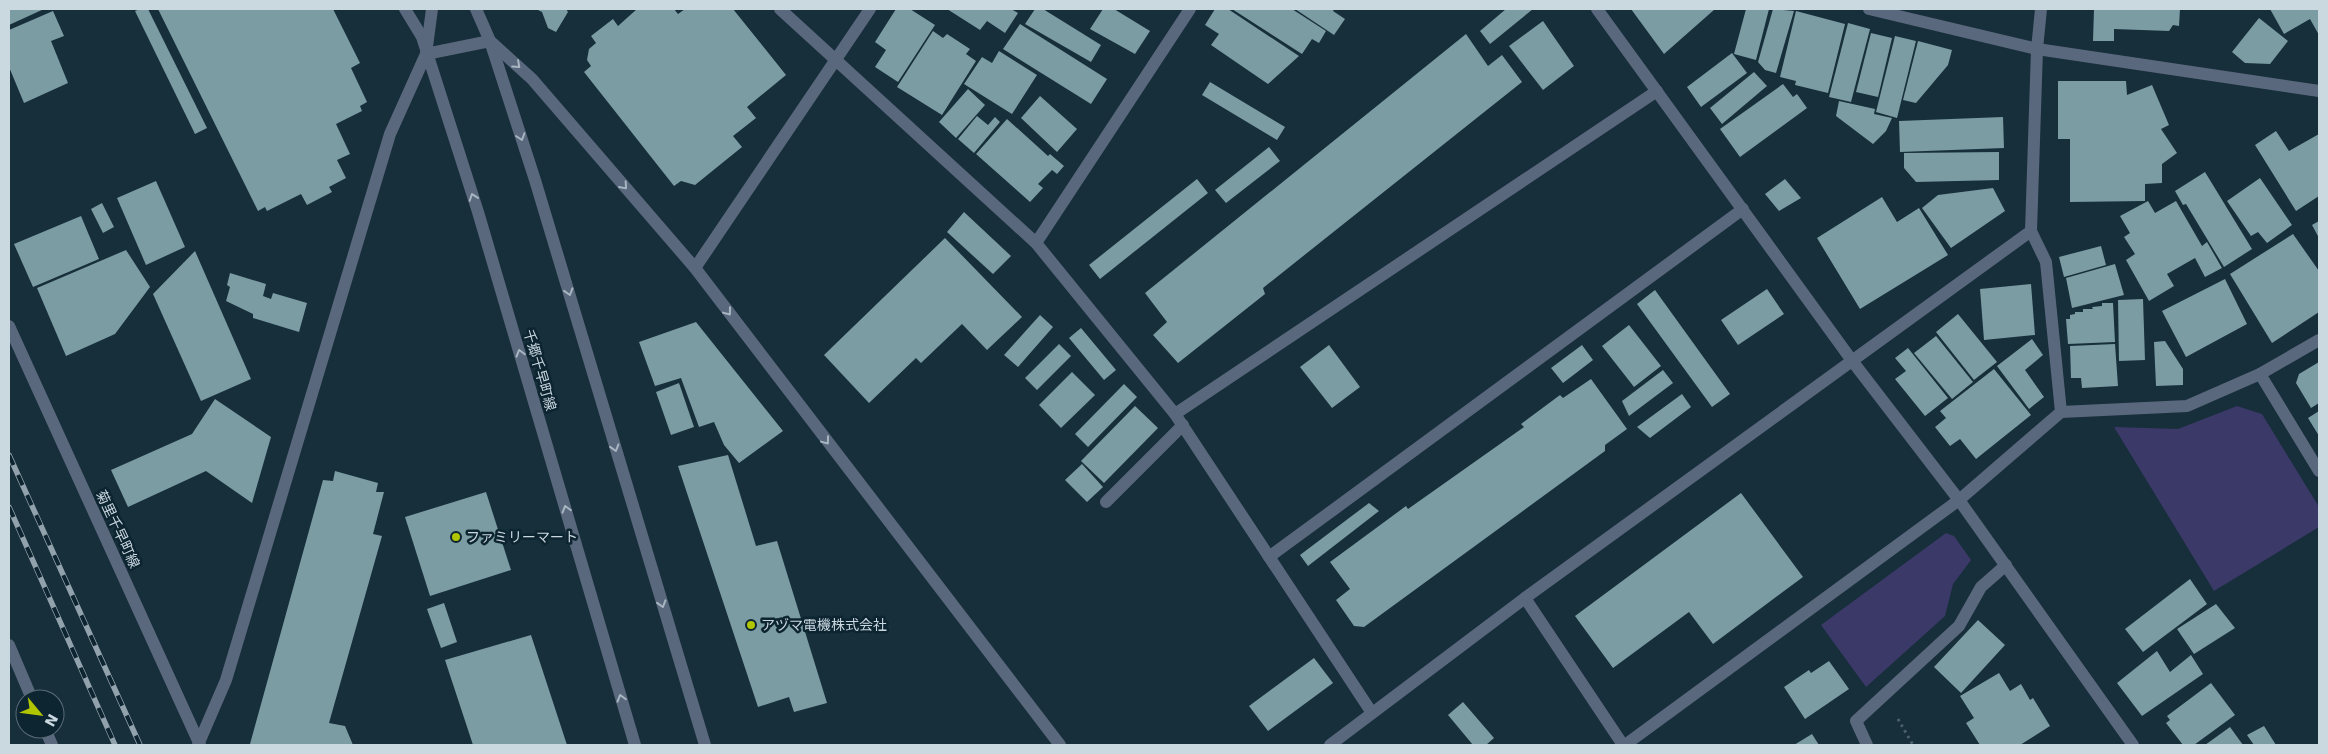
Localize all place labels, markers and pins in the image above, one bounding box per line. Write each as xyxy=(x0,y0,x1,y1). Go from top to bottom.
place label: ファミリーマート xyxy=(466,529,578,545)
marker: ファミリーマート xyxy=(450,531,462,543)
place label: アヅマ電機株式会社 xyxy=(761,617,887,633)
marker: アヅマ電機株式会社 xyxy=(745,619,757,631)

